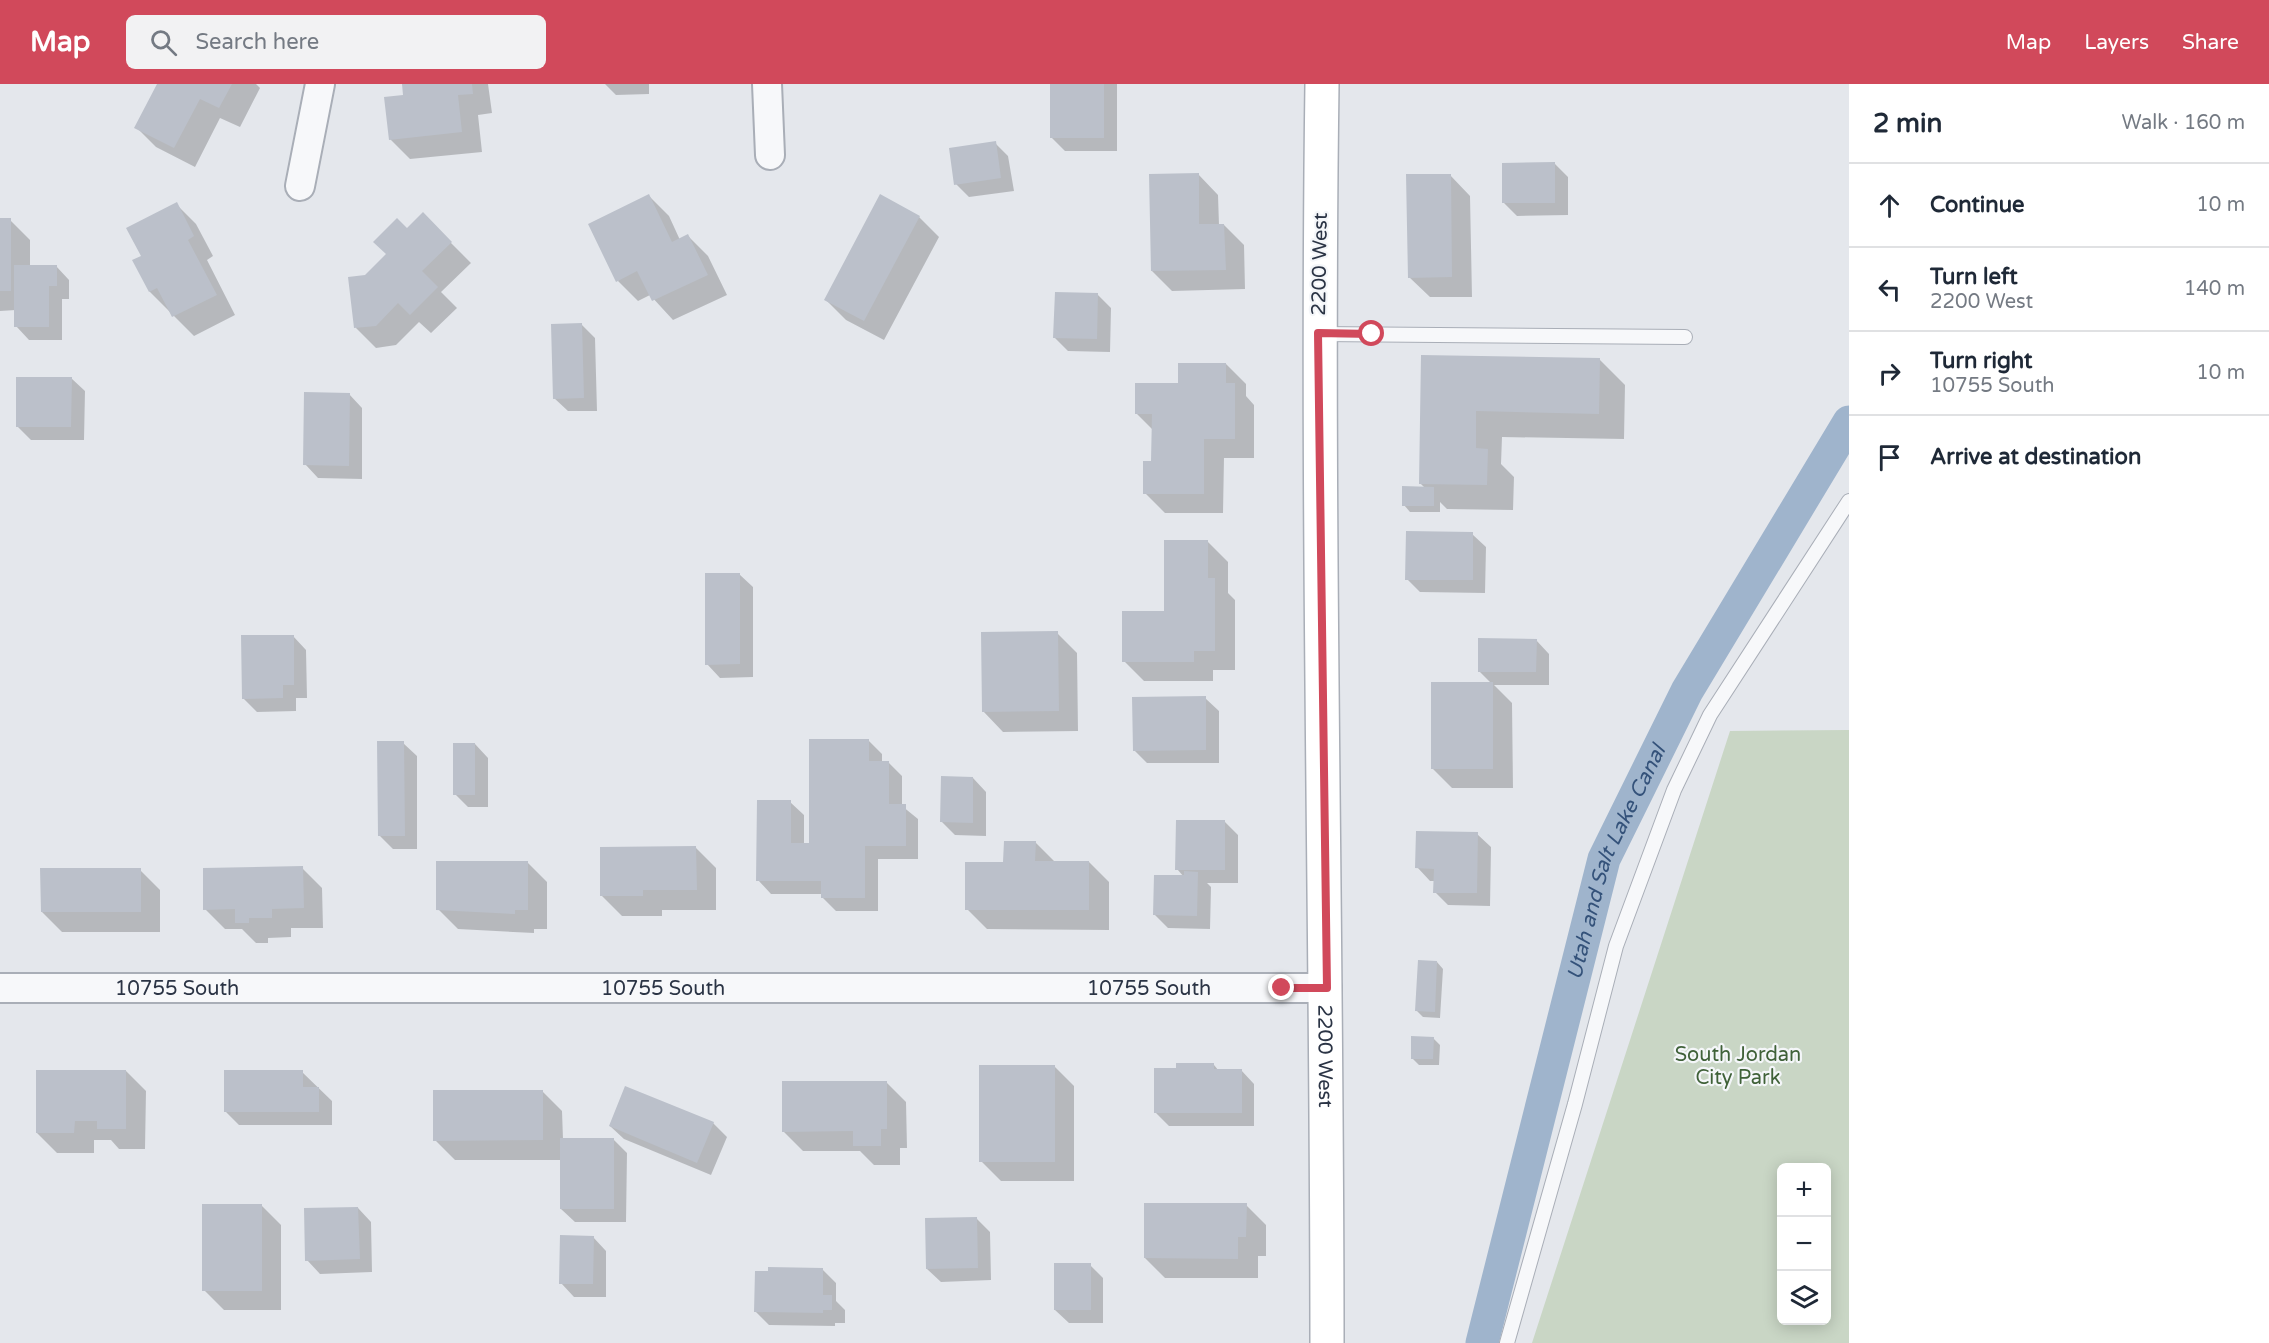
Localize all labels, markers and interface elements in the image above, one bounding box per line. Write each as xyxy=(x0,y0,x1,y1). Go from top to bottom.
search box xyxy=(126,15,546,69)
text: Map xyxy=(30,25,90,59)
icon: search xyxy=(147,26,180,59)
text: Search here xyxy=(195,29,319,55)
text: Map xyxy=(2006,30,2051,55)
text: Layers xyxy=(2084,30,2149,55)
text: Share xyxy=(2182,30,2239,55)
text: 2 min xyxy=(1873,108,1942,139)
text: Walk · 160 m xyxy=(2122,111,2245,135)
icon: ahead xyxy=(1873,189,1906,222)
text: Continue xyxy=(1930,192,2025,218)
text: 10 m xyxy=(2196,193,2245,217)
street label: 2200 West xyxy=(1307,212,1333,316)
text: Turn left xyxy=(1930,264,2018,290)
icon: left xyxy=(1873,273,1906,306)
text: 140 m xyxy=(2184,277,2245,301)
text: 2200 West xyxy=(1930,290,2033,314)
route start xyxy=(1358,320,1384,346)
text: Turn right xyxy=(1930,348,2032,374)
icon: right xyxy=(1873,357,1906,390)
text: 10 m xyxy=(2196,361,2245,385)
text: 10755 South xyxy=(1930,374,2054,398)
icon: arrive xyxy=(1873,441,1906,474)
text: Arrive at destination xyxy=(1930,444,2141,470)
water label: Utah and Salt Lake Canal xyxy=(1562,739,1673,982)
route end xyxy=(1268,974,1294,1000)
street label: 10755 South xyxy=(115,977,239,1001)
street label: 10755 South xyxy=(601,977,725,1001)
street label: 10755 South xyxy=(1087,977,1211,1001)
street label: 2200 West xyxy=(1312,1004,1337,1108)
park label: South Jordan City Park xyxy=(1675,1043,1801,1090)
map controls xyxy=(1777,1163,1831,1325)
button: + xyxy=(1777,1163,1831,1217)
button: − xyxy=(1777,1217,1831,1271)
button: layers xyxy=(1777,1271,1831,1325)

